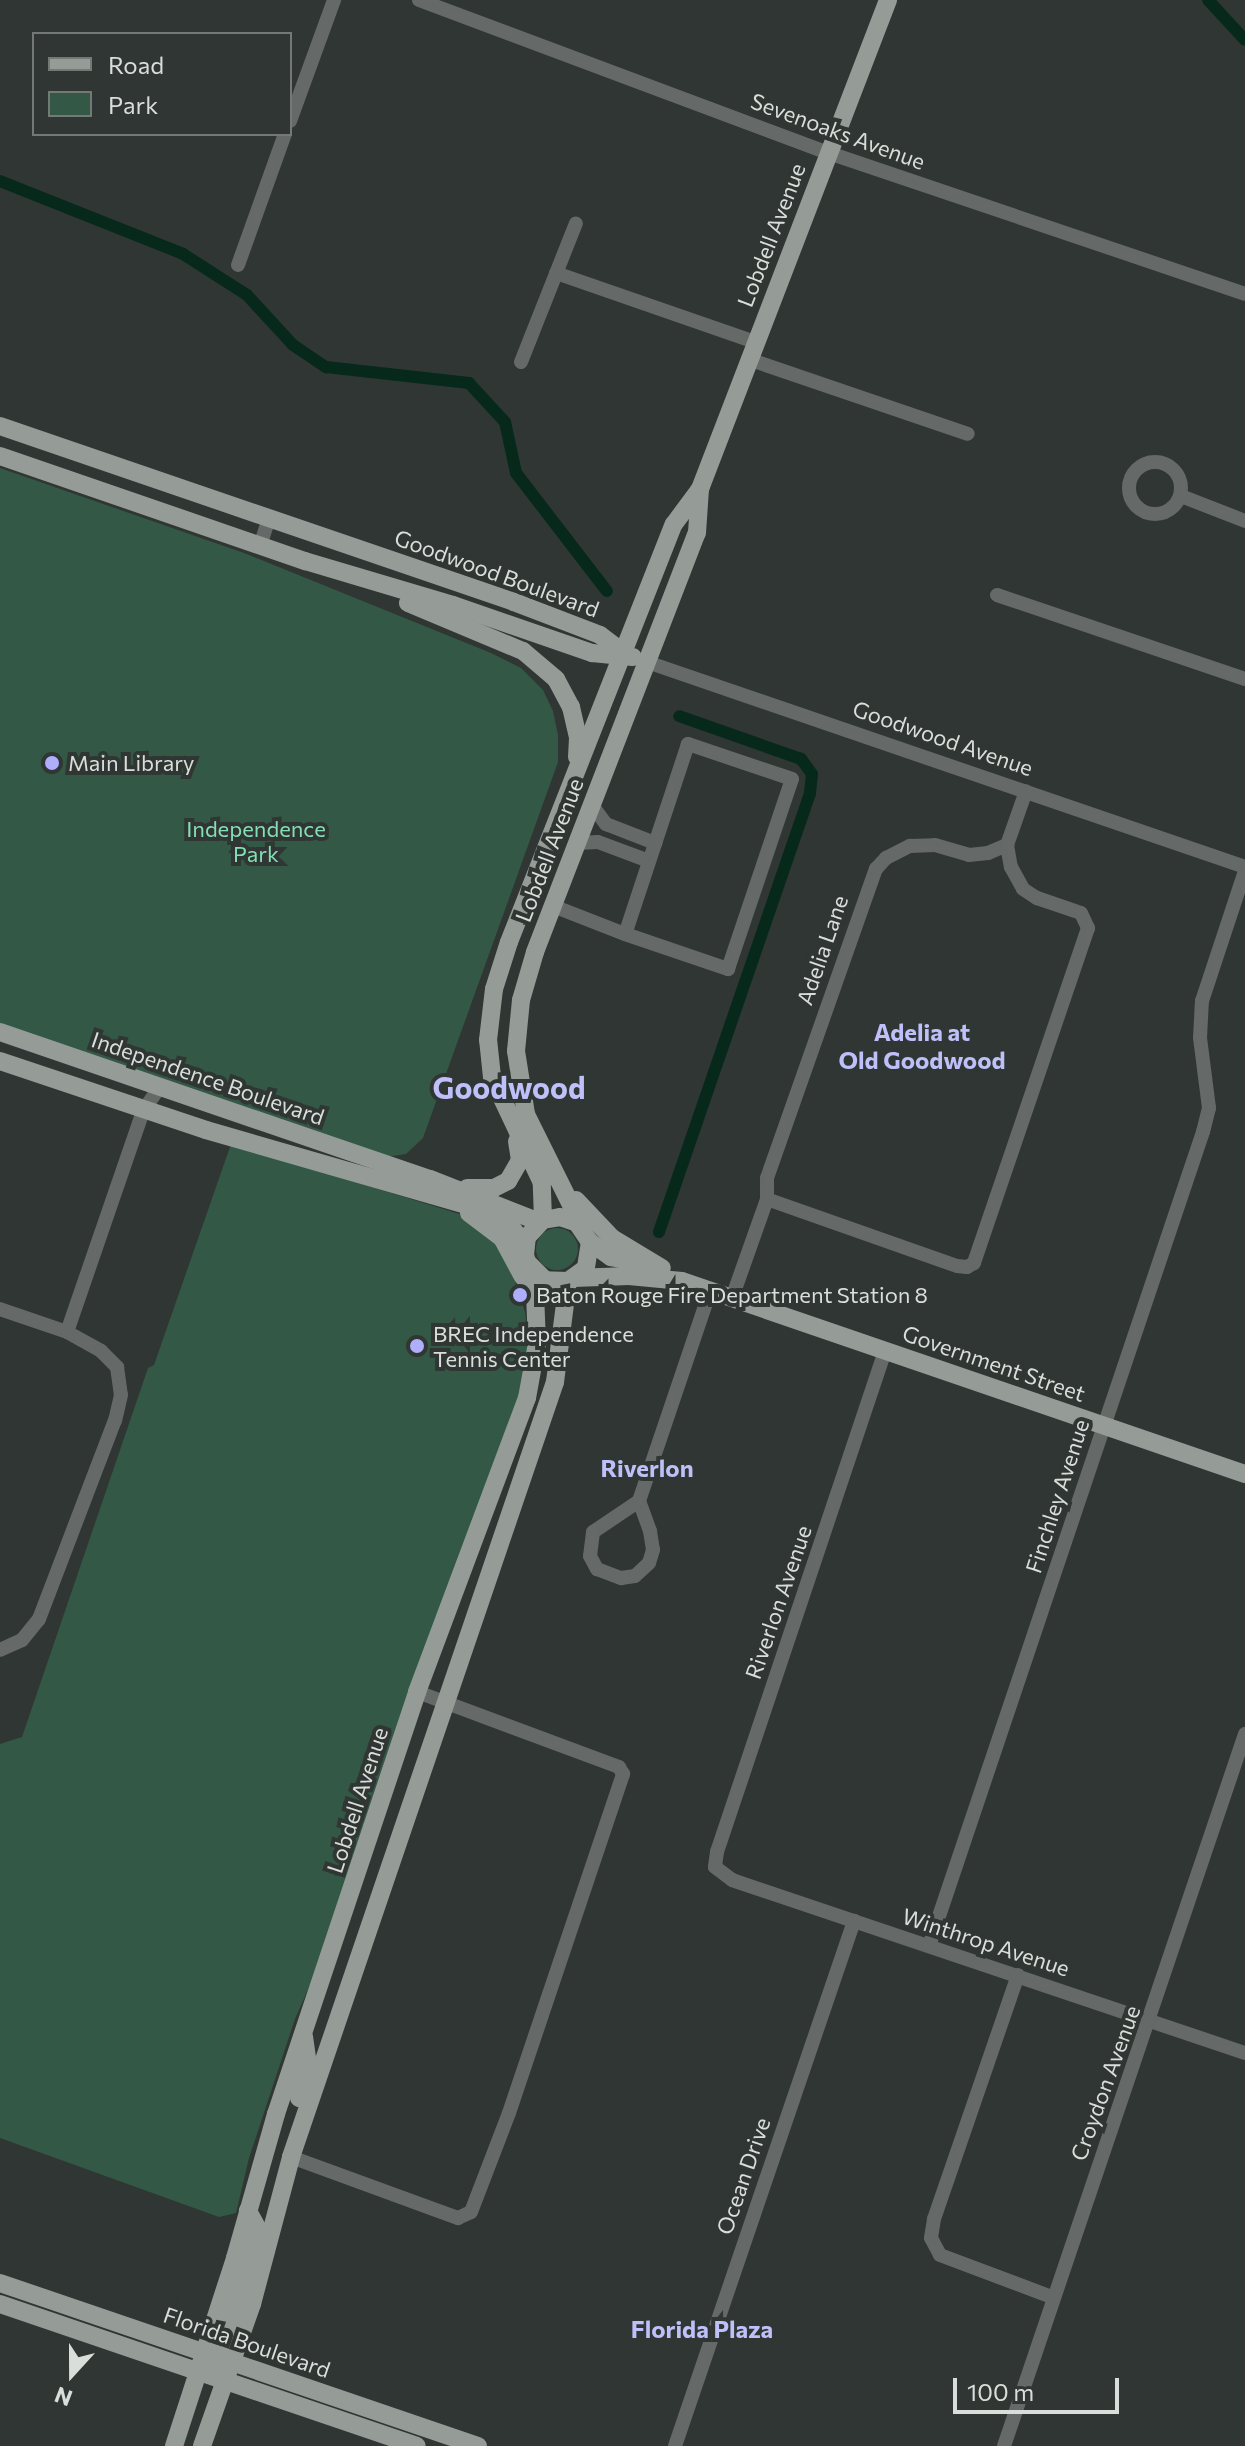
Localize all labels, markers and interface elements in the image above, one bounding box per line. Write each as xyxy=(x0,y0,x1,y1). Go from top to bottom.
legend xyxy=(32,32,292,136)
text: Road xyxy=(108,50,164,79)
street label: Sevenoaks Avenue xyxy=(747,87,929,175)
text: Park xyxy=(108,90,158,119)
street label: Lobdell Avenue xyxy=(731,159,811,311)
street label: Goodwood Boulevard xyxy=(391,524,603,622)
street label: Goodwood Avenue xyxy=(849,695,1037,781)
place label: Main Library xyxy=(68,750,194,776)
marker: Main Library xyxy=(43,754,61,772)
street label: Lobdell Avenue xyxy=(509,774,589,926)
park label: Independence Park xyxy=(186,815,326,866)
street label: Adelia Lane xyxy=(791,892,853,1008)
district label: Adelia at Old Goodwood xyxy=(838,1018,1006,1074)
street label: Independence Boulevard xyxy=(88,1026,328,1130)
district label: Goodwood xyxy=(433,1069,585,1105)
place label: Baton Rouge Fire Department Station 8 xyxy=(536,1282,928,1308)
marker: Baton Rouge Fire Department Station 8 xyxy=(511,1286,529,1304)
street label: Government Street xyxy=(899,1319,1089,1407)
place label: BREC Independence Tennis Center xyxy=(433,1320,634,1372)
marker: BREC Independence Tennis Center xyxy=(408,1337,426,1355)
street label: Finchley Avenue xyxy=(1020,1416,1094,1576)
district label: Riverlon xyxy=(600,1454,694,1482)
street label: Riverlon Avenue xyxy=(739,1522,817,1682)
street label: Lobdell Avenue xyxy=(321,1724,393,1876)
street label: Winthrop Avenue xyxy=(899,1902,1073,1982)
street label: Croydon Avenue xyxy=(1065,2002,1145,2164)
street label: Ocean Drive xyxy=(711,2114,775,2238)
street label: Florida Boulevard xyxy=(160,2301,334,2383)
district label: Florida Plaza xyxy=(631,2315,773,2343)
north arrow xyxy=(32,2334,112,2414)
scale bar xyxy=(957,2362,1123,2412)
text: 100 m xyxy=(967,2377,1034,2406)
text: N xyxy=(51,2381,76,2412)

